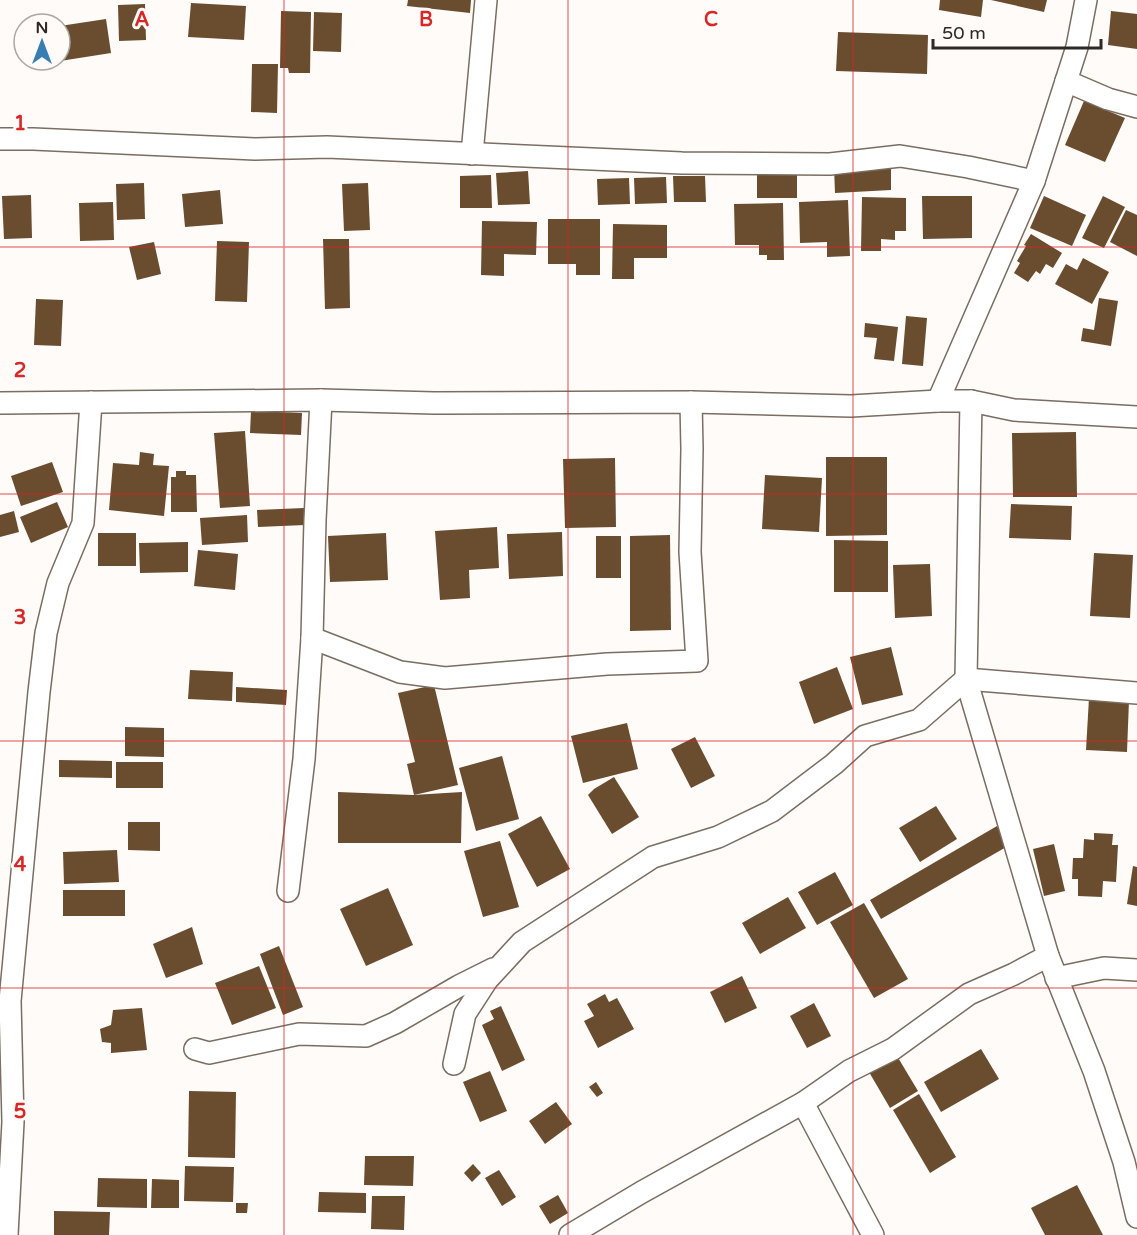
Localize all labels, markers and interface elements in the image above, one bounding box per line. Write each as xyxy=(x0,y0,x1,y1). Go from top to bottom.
text: A xyxy=(135,8,150,32)
text: B xyxy=(419,8,433,32)
text: C xyxy=(704,8,718,32)
north arrow xyxy=(12,12,72,72)
scale bar xyxy=(933,12,1101,50)
text: N xyxy=(36,18,48,38)
text: 50 m xyxy=(942,22,986,44)
text: 1 xyxy=(14,112,26,136)
text: 2 xyxy=(14,359,26,383)
text: 3 xyxy=(14,606,26,630)
text: 4 xyxy=(14,853,27,877)
text: 5 xyxy=(14,1100,26,1124)

